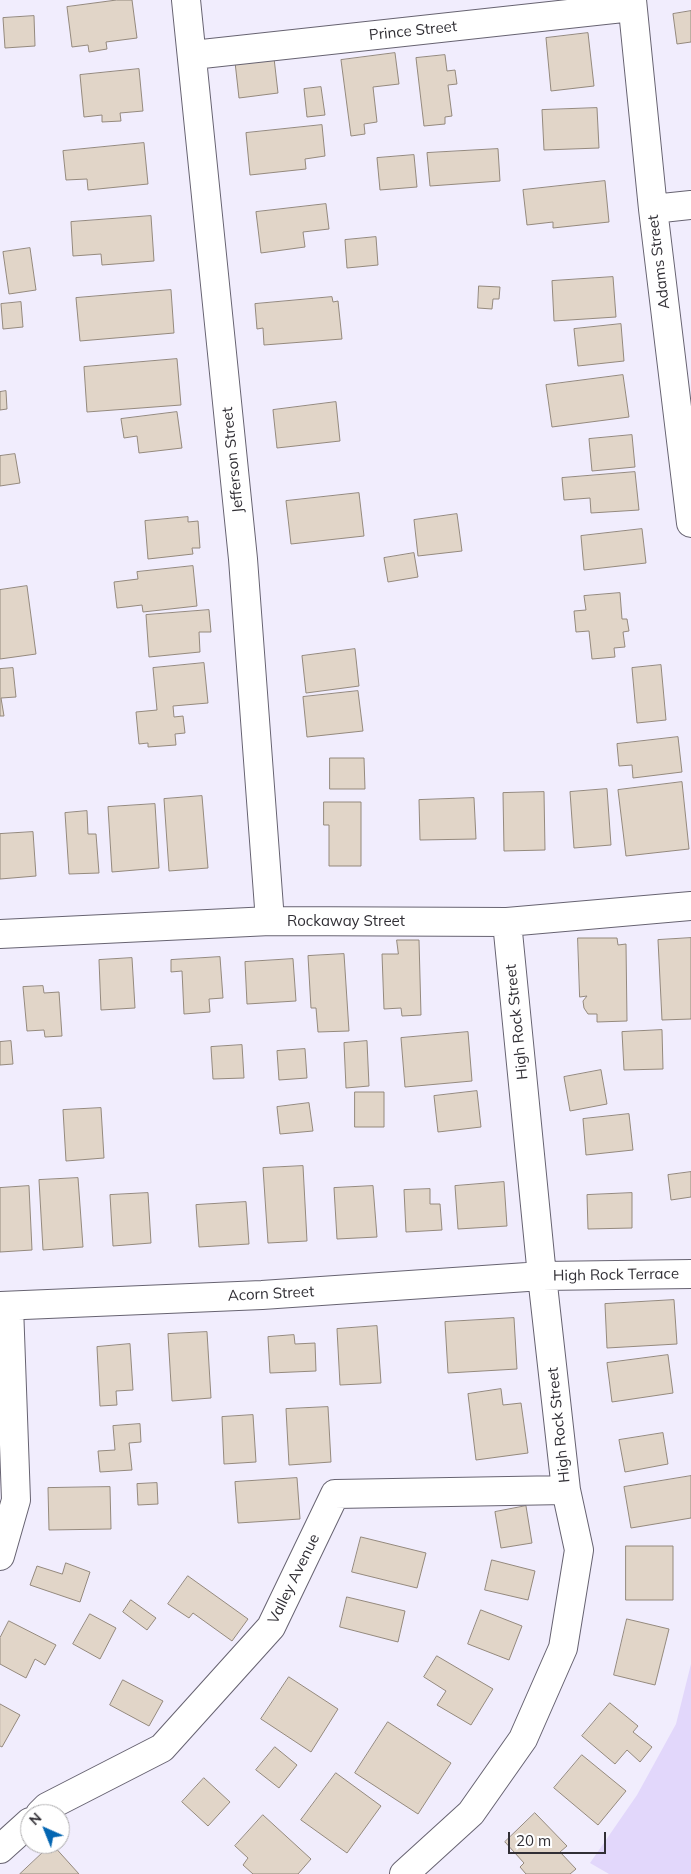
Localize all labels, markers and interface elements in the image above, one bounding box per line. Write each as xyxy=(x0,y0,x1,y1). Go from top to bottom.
street label: Prince Street xyxy=(368,17,458,45)
street label: Adams Street xyxy=(644,214,674,310)
street label: Jefferson Street xyxy=(218,406,248,514)
street label: Rockaway Street xyxy=(287,912,405,930)
street label: High Rock Street xyxy=(502,963,532,1081)
street label: High Rock Terrace xyxy=(553,1265,679,1285)
street label: Acorn Street xyxy=(227,1283,315,1305)
street label: High Rock Street xyxy=(544,1366,574,1484)
street label: Valley Avenue xyxy=(264,1531,324,1627)
north arrow xyxy=(20,1804,70,1854)
text: N xyxy=(25,1809,45,1829)
scale bar xyxy=(511,1822,608,1854)
text: 20 m xyxy=(516,1831,551,1850)

